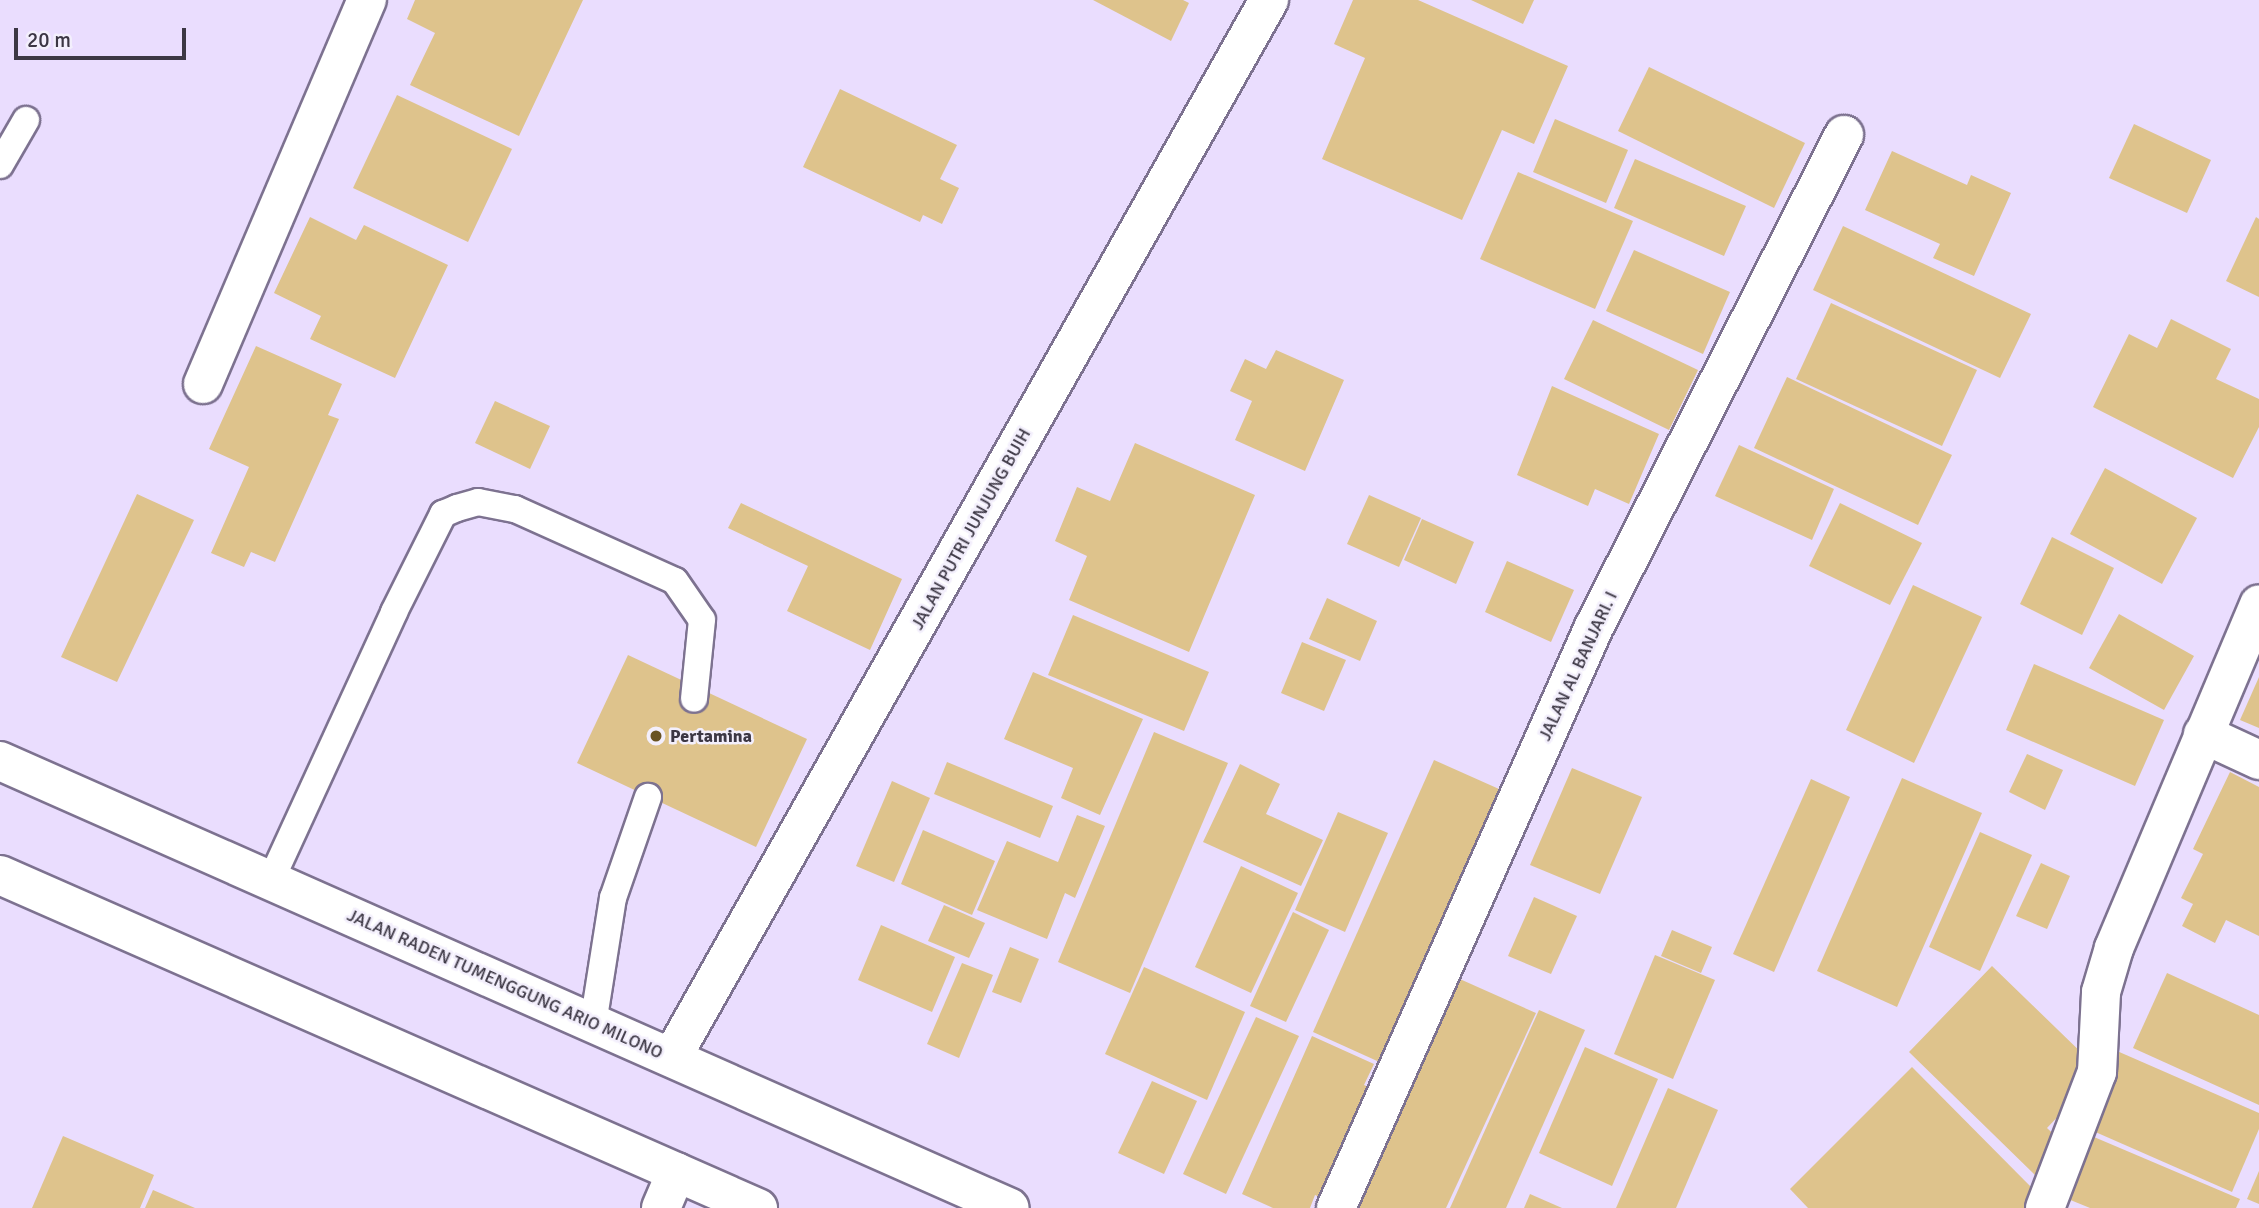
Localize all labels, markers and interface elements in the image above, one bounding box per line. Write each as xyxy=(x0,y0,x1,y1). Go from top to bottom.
scale bar xyxy=(18,14,189,58)
text: 20 m xyxy=(27,27,71,53)
street label: JALAN PUTRI JUNJUNG BUIH xyxy=(907,425,1035,633)
street label: JALAN AL BANJARI. I xyxy=(1534,588,1622,744)
place label: Pertamina xyxy=(670,725,752,747)
marker: Pertamina xyxy=(648,728,664,744)
street label: JALAN RADEN TUMENGGUNG ARIO MILONO xyxy=(344,904,666,1064)

